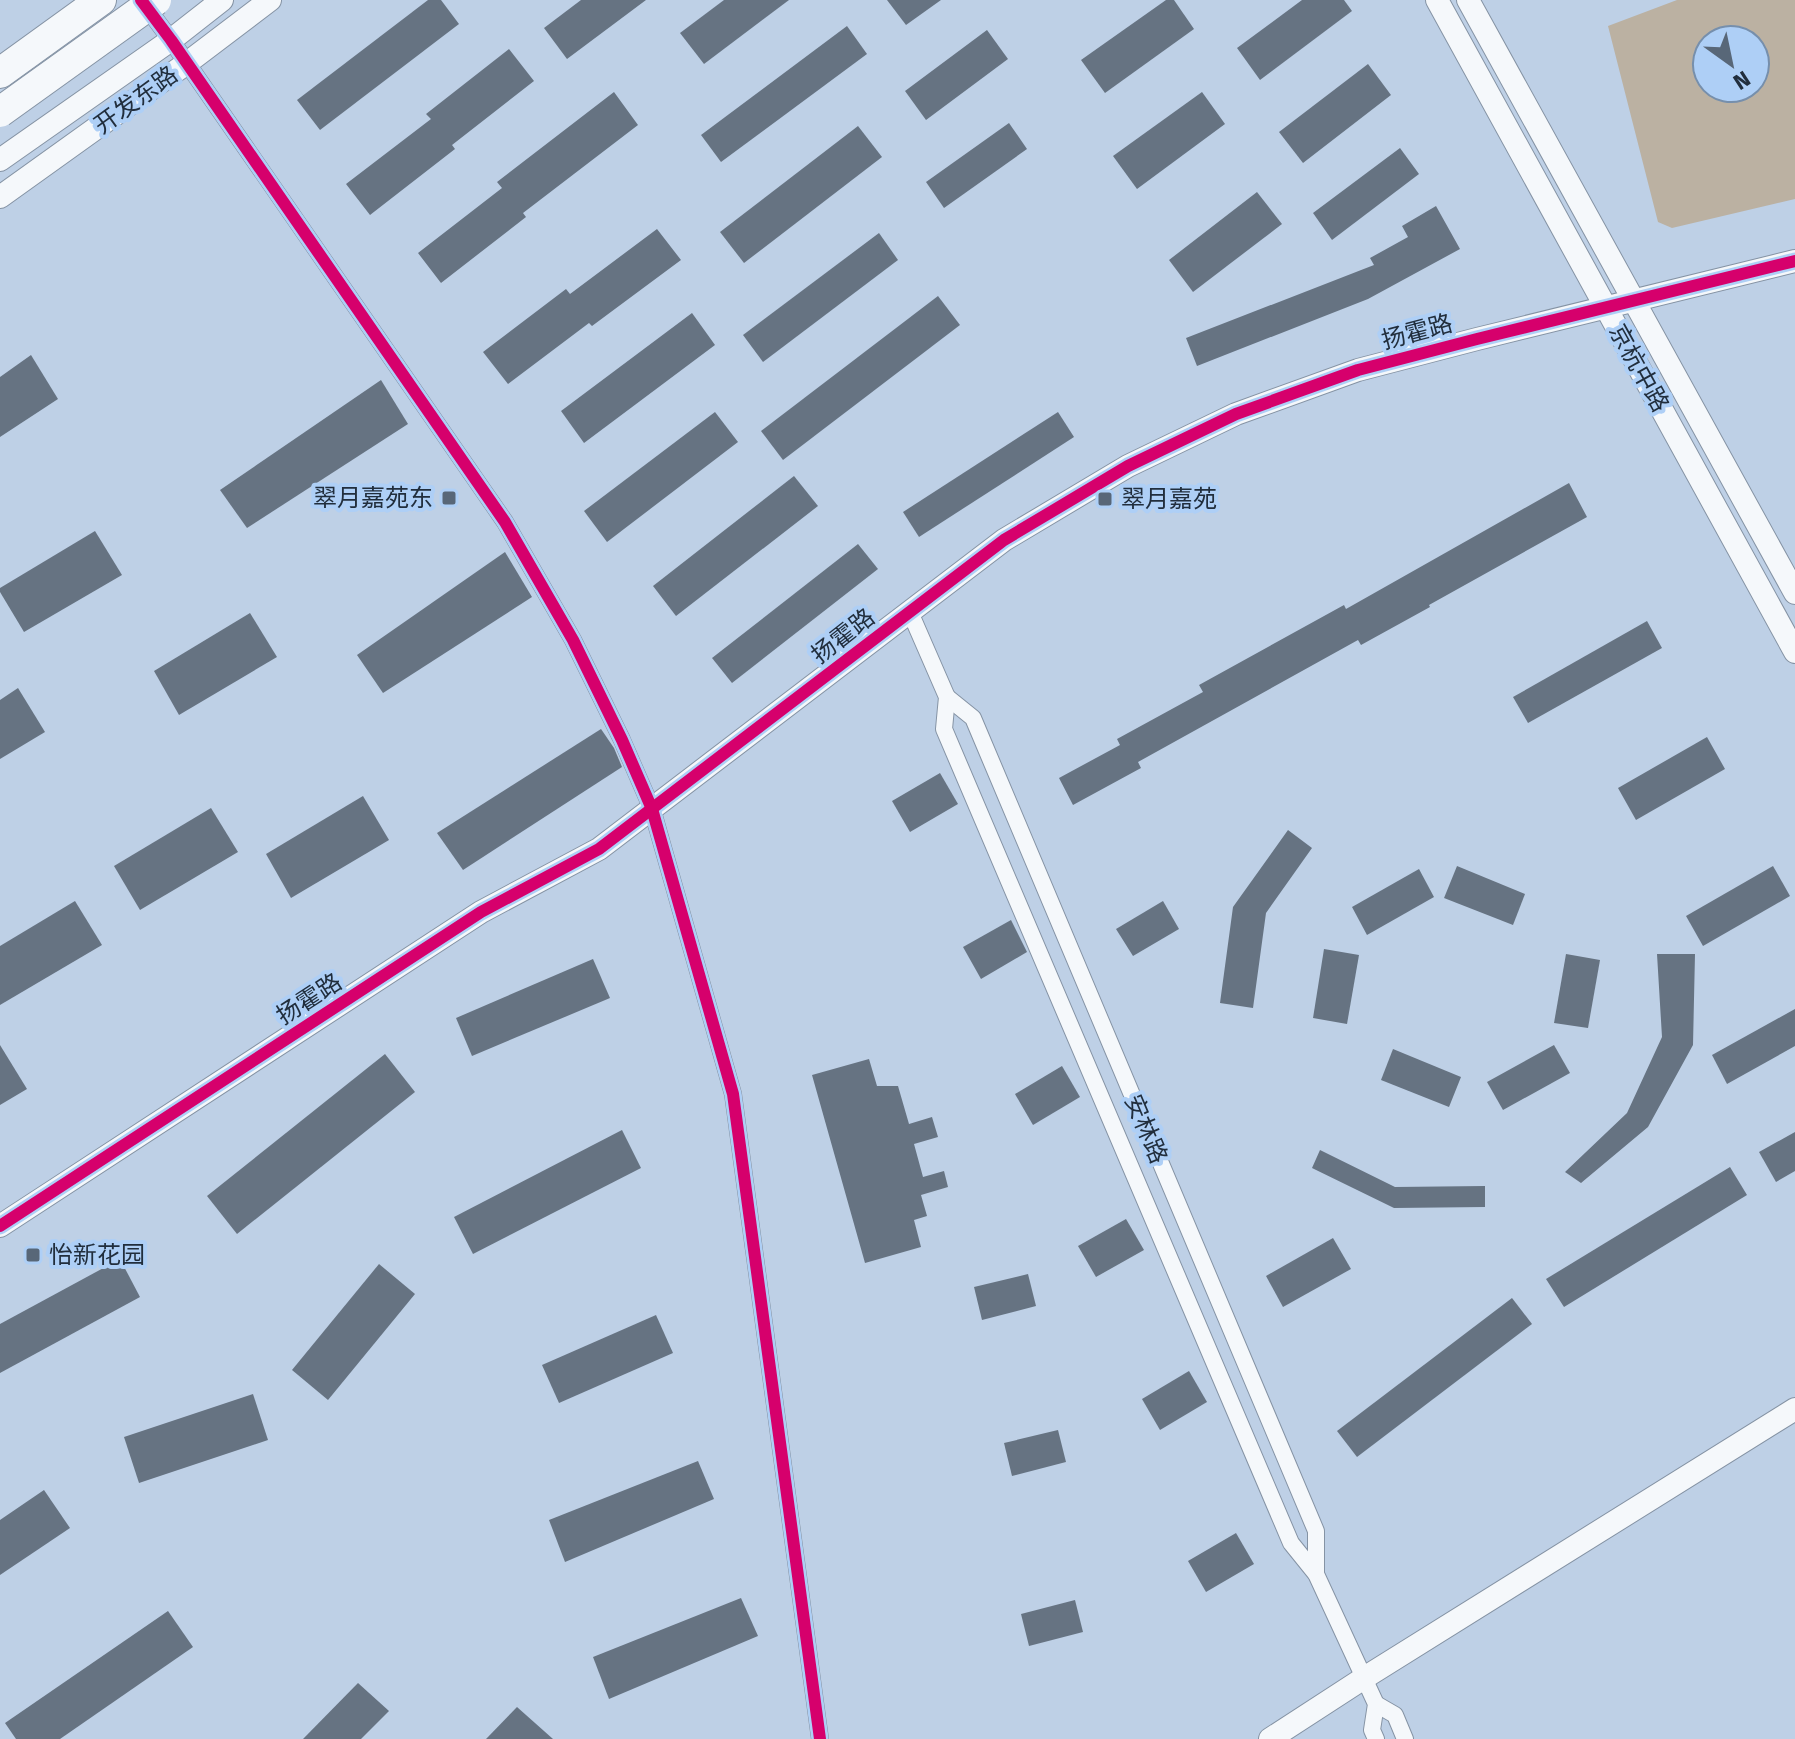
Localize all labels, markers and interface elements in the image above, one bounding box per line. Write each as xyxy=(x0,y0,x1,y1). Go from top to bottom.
north arrow xyxy=(1691,24,1771,104)
street label: 开发东路 xyxy=(89,60,183,140)
text: N xyxy=(1728,65,1755,96)
street label: 扬霍路 xyxy=(1379,309,1455,355)
street label: 京杭中路 xyxy=(1603,319,1675,417)
place label: 翠月嘉苑东 xyxy=(313,484,433,512)
place label: 翠月嘉苑 xyxy=(1121,485,1217,513)
marker: 翠月嘉苑东 xyxy=(440,489,458,507)
marker: 翠月嘉苑 xyxy=(1096,490,1114,508)
street label: 扬霍路 xyxy=(806,603,880,669)
street label: 扬霍路 xyxy=(271,968,347,1030)
street label: 安林路 xyxy=(1119,1090,1173,1168)
place label: 怡新花园 xyxy=(49,1241,145,1269)
marker: 怡新花园 xyxy=(24,1246,42,1264)

